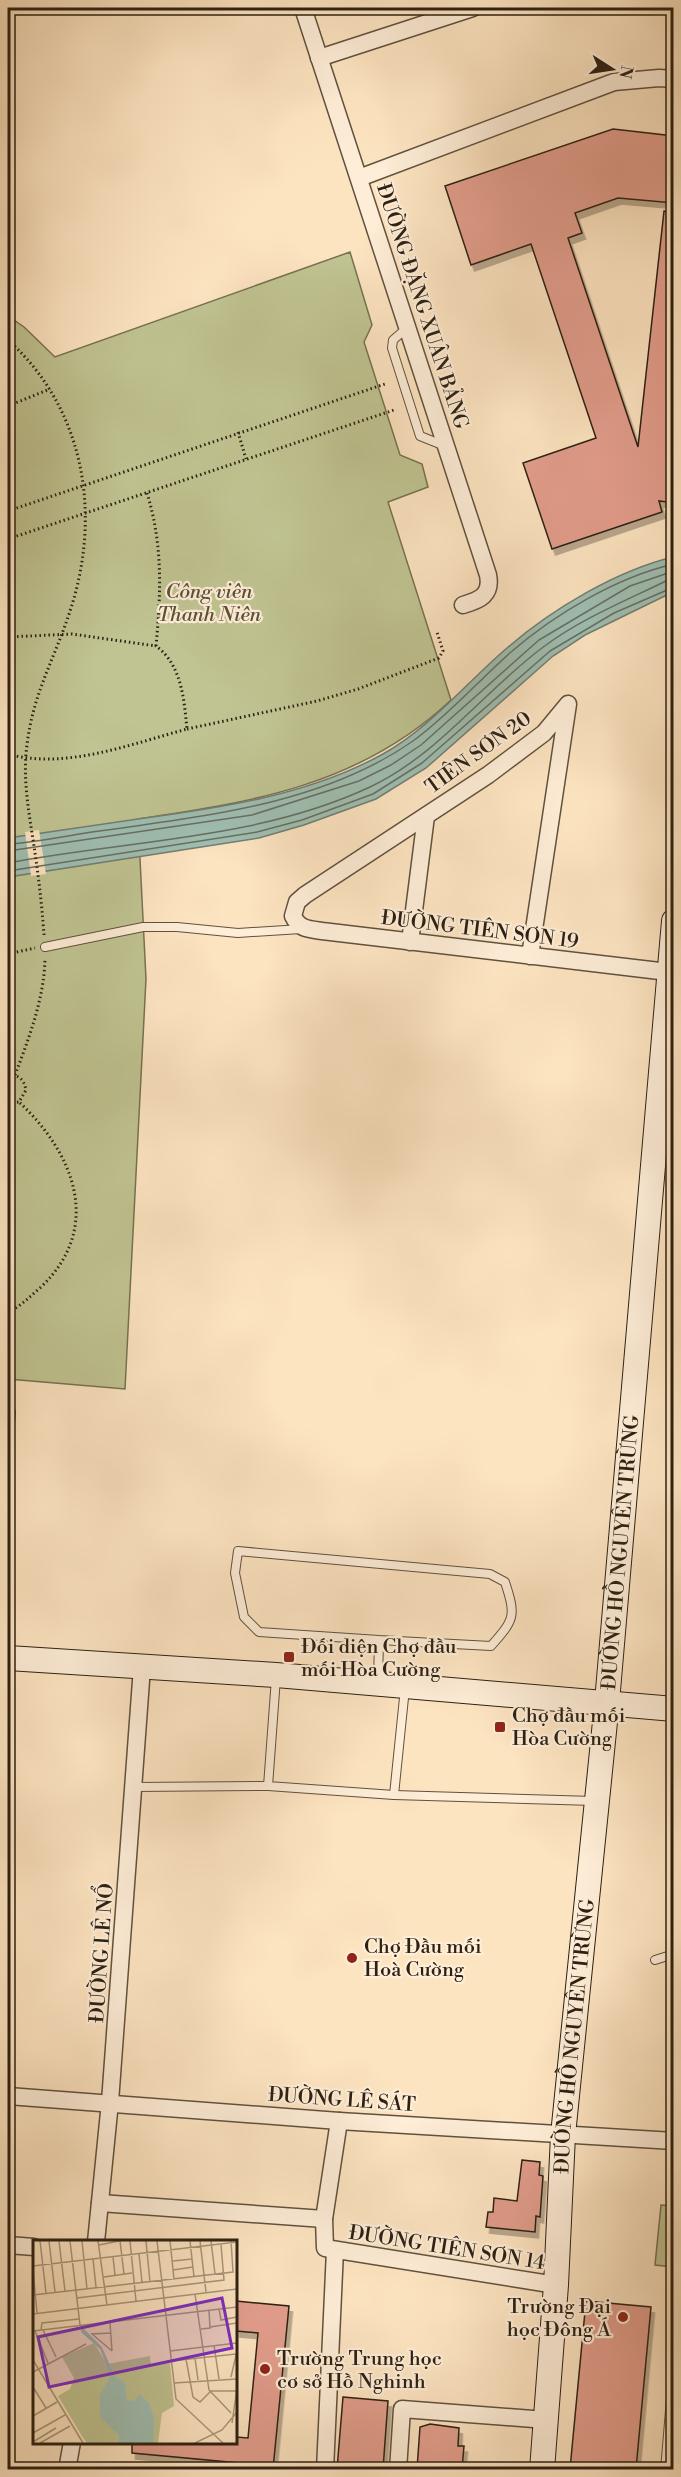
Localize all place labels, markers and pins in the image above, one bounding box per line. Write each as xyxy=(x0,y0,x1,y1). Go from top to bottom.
place label: Đối diện Chợ đầu mối Hòa Cường xyxy=(301,1635,457,1683)
marker: Đối diện Chợ đầu mối Hòa Cường xyxy=(282,1650,296,1664)
place label: Chợ đầu mối Hòa Cường xyxy=(512,1704,626,1752)
marker: Chợ đầu mối Hòa Cường xyxy=(493,1720,507,1734)
place label: Chợ Đầu mối Hoà Cường xyxy=(364,1935,482,1983)
marker: Chợ Đầu mối Hoà Cường xyxy=(345,1951,359,1965)
place label: Trường Đại học Đông Á xyxy=(507,2295,612,2343)
marker: Trường Đại học Đông Á xyxy=(616,2310,630,2324)
place label: Trường Trung học cơ sở Hồ Nghinh xyxy=(277,2347,442,2395)
marker: Trường Trung học cơ sở Hồ Nghinh xyxy=(258,2362,272,2376)

